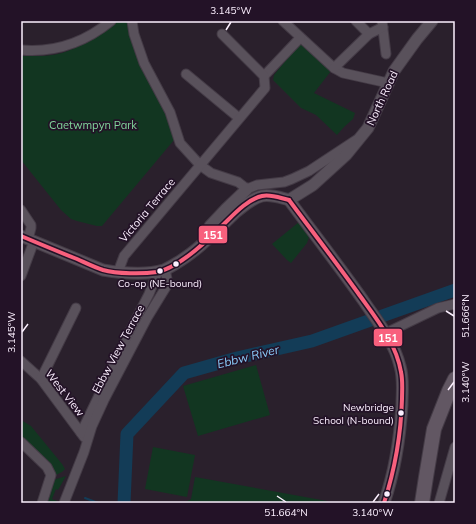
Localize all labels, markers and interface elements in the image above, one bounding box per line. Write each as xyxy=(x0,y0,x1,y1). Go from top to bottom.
text: 3.145°W xyxy=(210,4,252,17)
street label: North Road xyxy=(363,68,401,128)
park label: Caetwmpyn Park xyxy=(49,118,137,132)
street label: Victoria Terrace xyxy=(116,175,178,245)
line badge: 151 xyxy=(198,225,228,244)
text: 151 xyxy=(203,228,223,242)
unlabelled marker xyxy=(171,259,181,269)
marker: Co-op (NE-bound) xyxy=(155,266,165,276)
place label: Co-op (NE-bound) xyxy=(118,277,202,290)
text: 51.666°N xyxy=(459,294,472,338)
street label: Ebbw View Terrace xyxy=(89,302,147,396)
text: 3.145°W xyxy=(5,311,18,353)
line badge: 151 xyxy=(373,328,403,347)
text: 151 xyxy=(378,331,398,345)
water label: Ebbw River xyxy=(215,341,281,371)
text: 3.140°W xyxy=(459,361,472,403)
street label: West View xyxy=(42,367,88,420)
place label: Newbridge School (N-bound) xyxy=(313,401,394,427)
marker: Newbridge School (N-bound) xyxy=(396,408,406,418)
unlabelled marker xyxy=(382,489,392,499)
text: 51.664°N xyxy=(264,506,308,519)
text: 3.140°W xyxy=(352,506,394,519)

